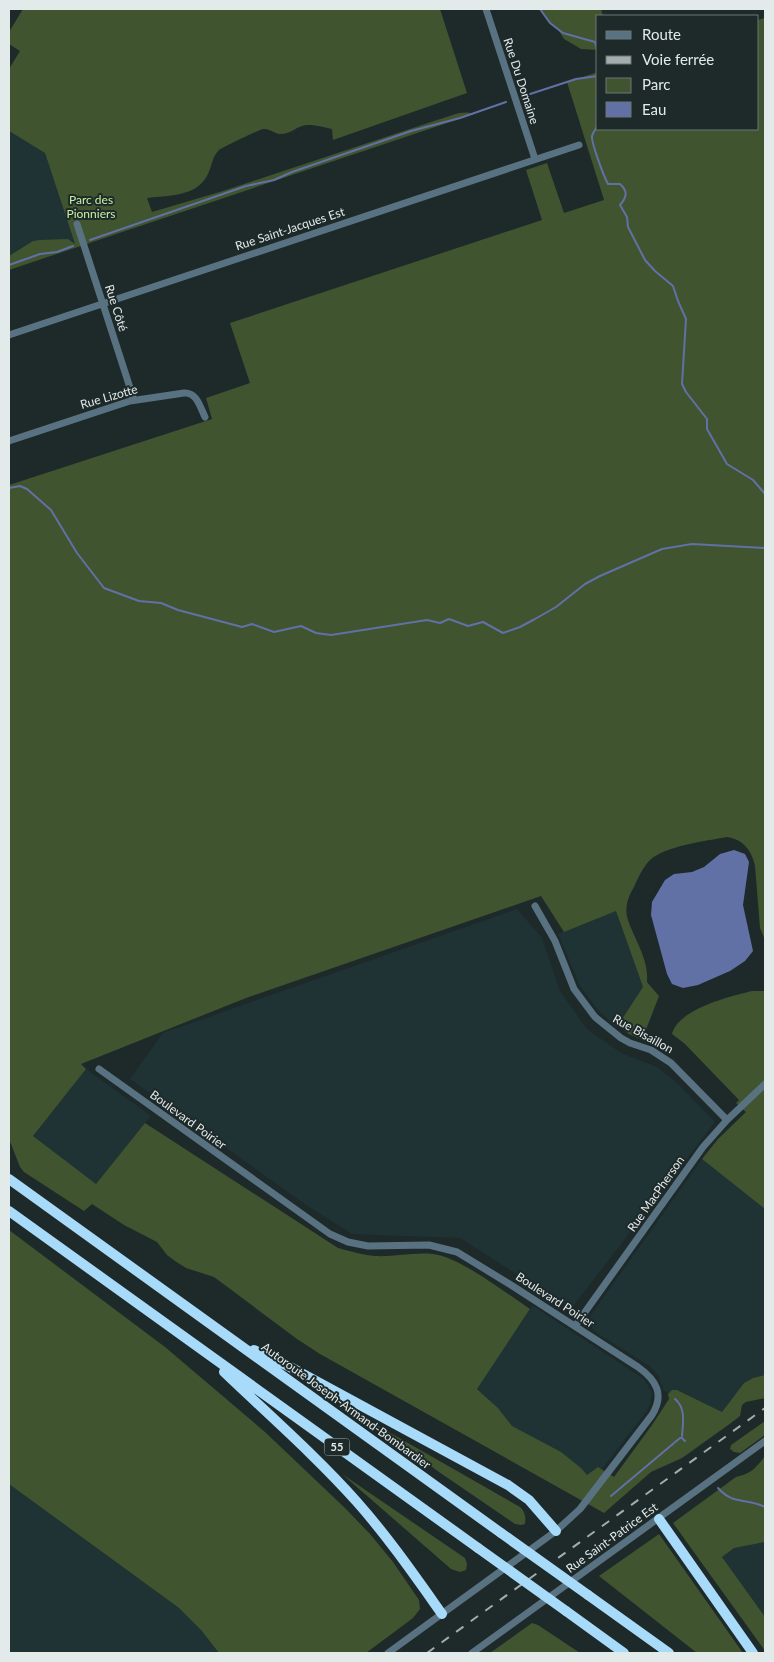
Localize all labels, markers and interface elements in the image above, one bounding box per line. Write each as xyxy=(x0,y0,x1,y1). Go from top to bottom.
legend xyxy=(596,15,759,130)
text: Route xyxy=(642,25,681,43)
street label: Rue Du Domaine xyxy=(500,36,542,126)
text: Voie ferrée xyxy=(642,50,714,68)
text: Parc xyxy=(642,75,671,93)
text: Eau xyxy=(642,100,666,118)
park label: Parc des Pionniers xyxy=(67,192,116,221)
street label: Rue Saint-Jacques Est xyxy=(233,204,347,253)
street label: Rue Côté xyxy=(102,282,131,333)
street label: Rue Lizotte xyxy=(78,381,139,412)
street label: Rue Bisaillon xyxy=(610,1011,676,1056)
street label: Boulevard Poirier xyxy=(147,1087,230,1153)
street label: Rue MacPherson xyxy=(624,1153,687,1235)
street label: Boulevard Poirier xyxy=(513,1269,598,1331)
street label: Autoroute Joseph-Armand-Bombardier xyxy=(259,1339,434,1472)
road number: 55 xyxy=(324,1438,350,1455)
street label: Rue Saint-Patrice Est xyxy=(563,1499,661,1576)

